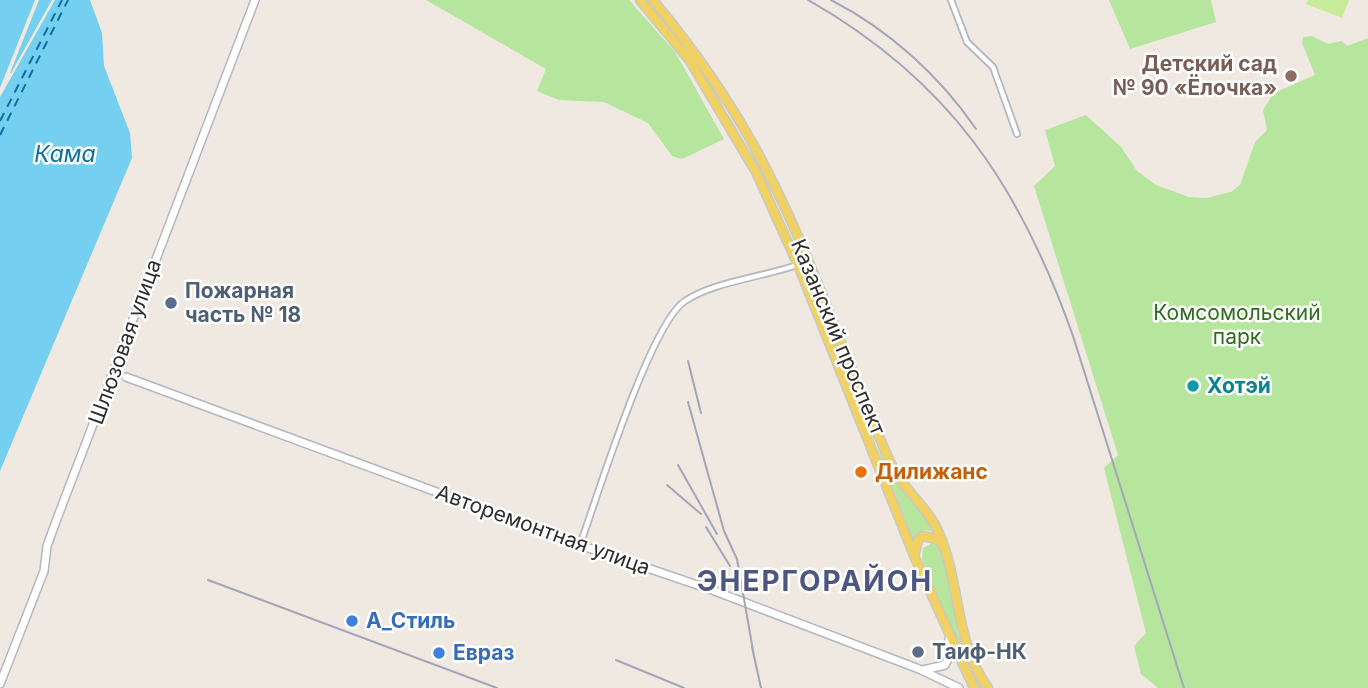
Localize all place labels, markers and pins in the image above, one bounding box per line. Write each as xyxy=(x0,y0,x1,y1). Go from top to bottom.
place label: Детский сад № 90 «Ёлочка» xyxy=(1113,51,1277,100)
marker: Детский сад № 90 «Ёлочка» xyxy=(1283,68,1299,84)
place label: Пожарная часть № 18 xyxy=(185,278,301,327)
marker: Пожарная часть № 18 xyxy=(163,295,179,311)
place label: Хотэй xyxy=(1207,373,1271,398)
marker: Хотэй xyxy=(1185,378,1201,394)
place label: Дилижанс xyxy=(875,459,988,484)
marker: Дилижанс xyxy=(853,464,869,480)
place label: А_Стиль xyxy=(366,608,455,633)
marker: А_Стиль xyxy=(344,613,360,629)
place label: Таиф-НК xyxy=(932,639,1027,664)
place label: Евраз xyxy=(453,640,515,665)
marker: Таиф-НК xyxy=(910,644,926,660)
marker: Евраз xyxy=(431,645,447,661)

